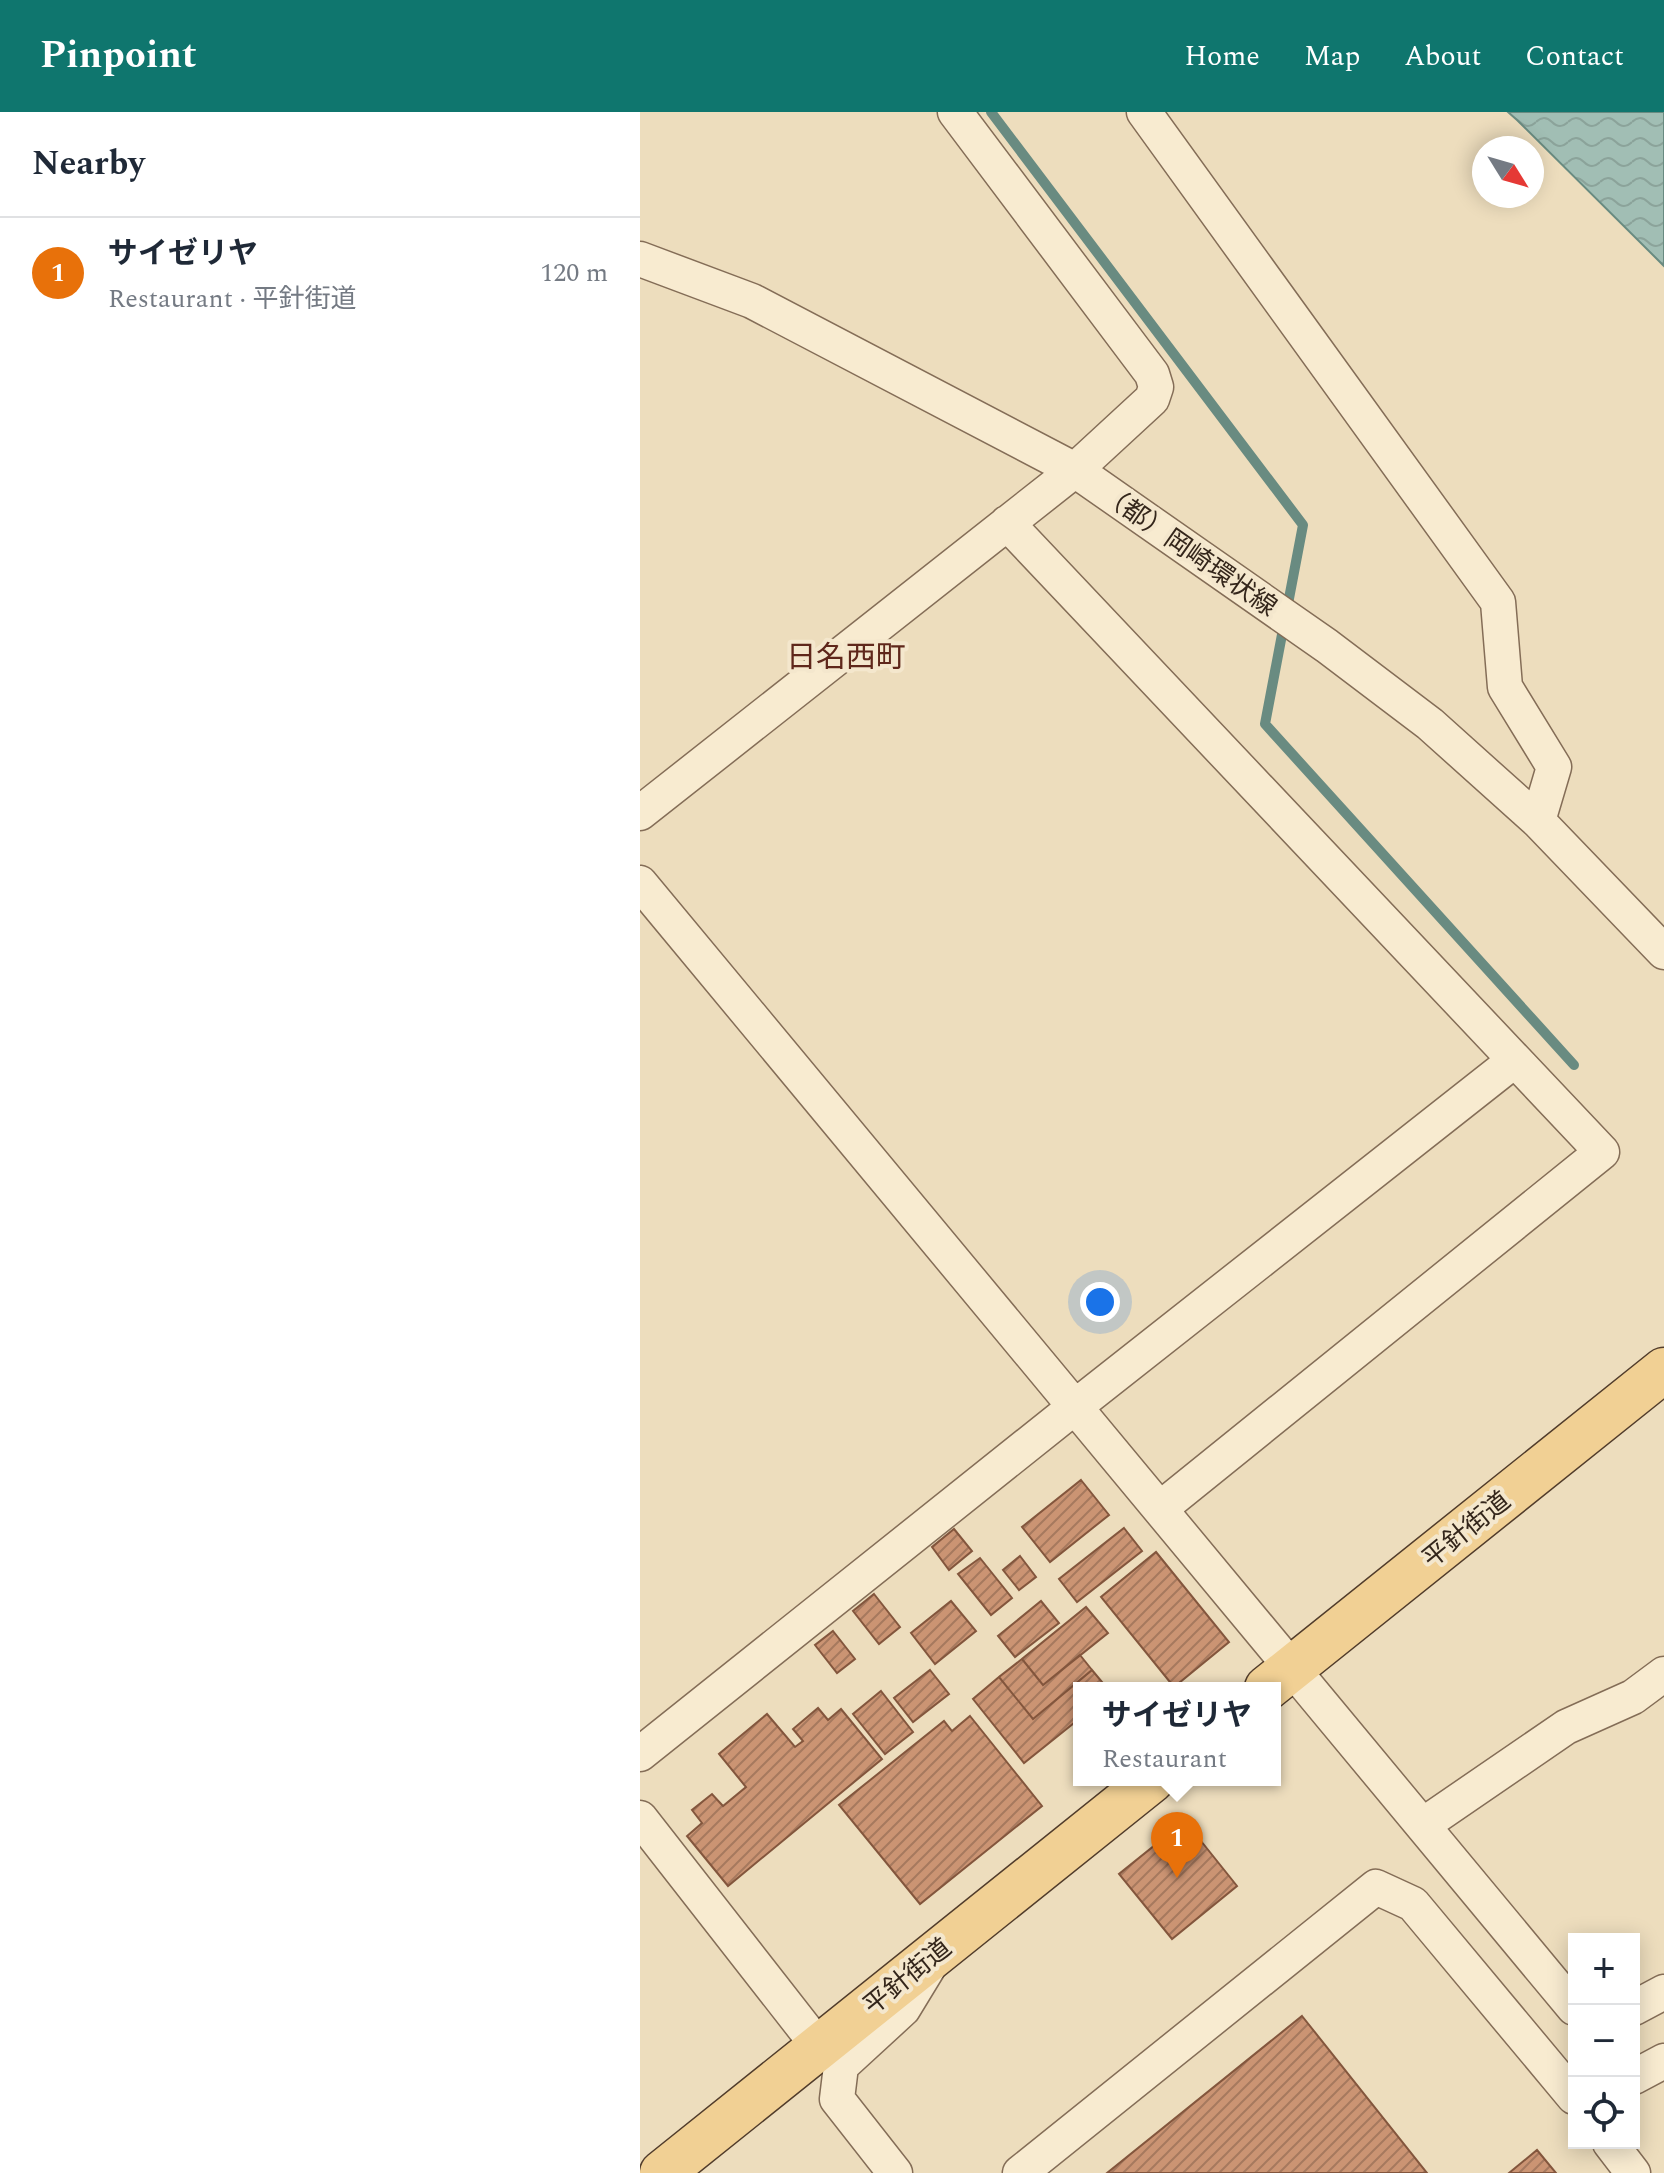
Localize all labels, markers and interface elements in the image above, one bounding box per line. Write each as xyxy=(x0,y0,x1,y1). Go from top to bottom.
text: Pinpoint xyxy=(40,27,197,85)
text: Home xyxy=(1184,35,1260,78)
text: Map xyxy=(1304,35,1360,78)
text: About xyxy=(1404,35,1481,78)
text: Contact xyxy=(1525,35,1624,78)
north arrow xyxy=(1472,136,1544,208)
text: Nearby xyxy=(32,138,145,190)
text: サイゼリヤ xyxy=(108,231,258,277)
text: 1 xyxy=(51,253,65,293)
text: 120 m xyxy=(540,253,608,293)
text: Restaurant · 平針街道 xyxy=(108,279,356,319)
street label: （都）岡崎環状線 xyxy=(1092,475,1285,627)
district label: 日名西町 xyxy=(786,635,906,681)
your location xyxy=(1080,1282,1120,1322)
street label: 平針街道 xyxy=(1414,1482,1520,1578)
popup xyxy=(1073,1682,1281,1786)
text: サイゼリヤ xyxy=(1102,1693,1252,1739)
text: Restaurant xyxy=(1102,1739,1227,1779)
pin: 1 xyxy=(1151,1812,1203,1878)
street label: 平針街道 xyxy=(855,1929,961,2025)
map controls xyxy=(1568,1933,1640,2149)
button: + xyxy=(1568,1933,1640,2005)
button: − xyxy=(1568,2005,1640,2077)
button: locate xyxy=(1568,2077,1640,2149)

